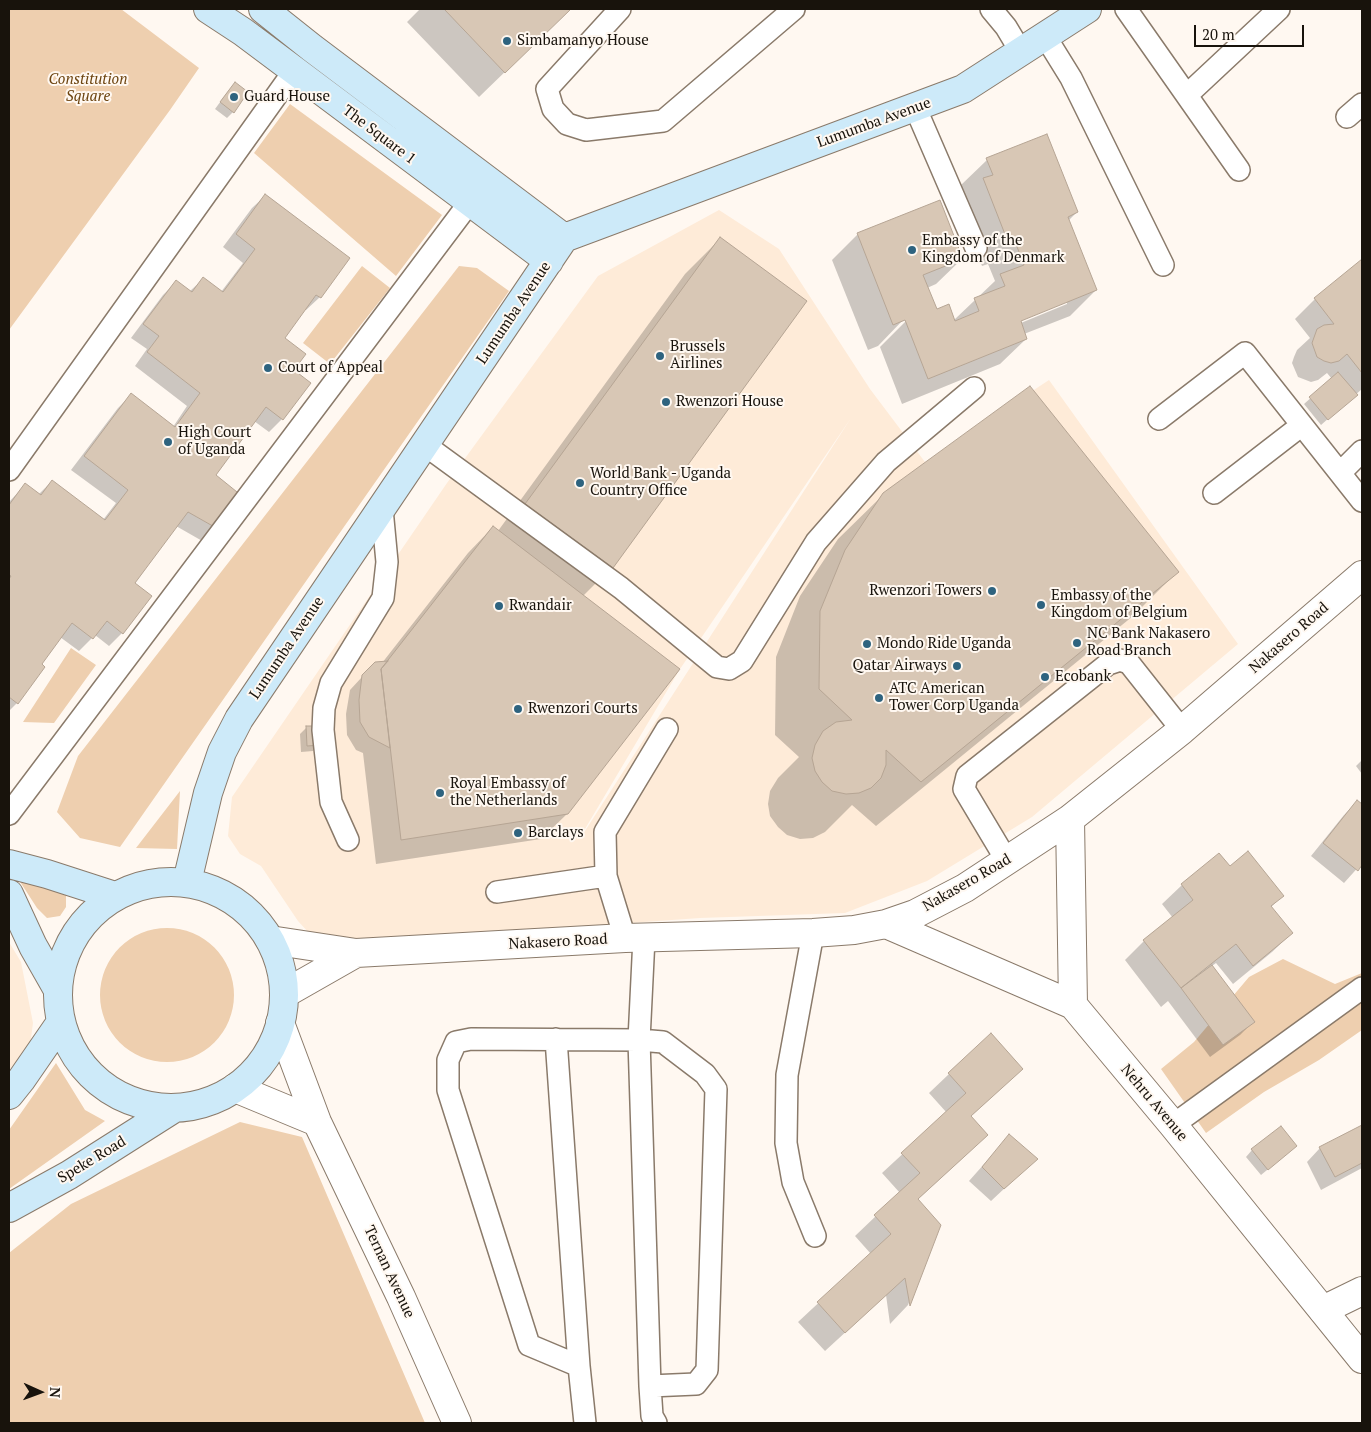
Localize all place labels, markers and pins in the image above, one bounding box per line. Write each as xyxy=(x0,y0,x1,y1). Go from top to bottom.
place label: Simbamanyo House xyxy=(517,32,649,50)
marker: Simbamanyo House xyxy=(501,35,513,47)
place label: Guard House xyxy=(244,88,330,106)
marker: Guard House xyxy=(228,91,240,103)
place label: Embassy of the Kingdom of Denmark xyxy=(922,232,1064,267)
marker: Embassy of the Kingdom of Denmark xyxy=(906,244,918,256)
place label: Brussels Airlines xyxy=(670,338,725,373)
marker: Brussels Airlines xyxy=(654,350,666,362)
place label: Court of Appeal xyxy=(278,359,383,377)
marker: Court of Appeal xyxy=(262,362,274,374)
place label: Rwenzori House xyxy=(676,393,784,411)
marker: Rwenzori House xyxy=(660,396,672,408)
place label: High Court of Uganda xyxy=(178,424,251,459)
marker: High Court of Uganda xyxy=(162,436,174,448)
place label: World Bank - Uganda Country Office xyxy=(590,465,731,500)
marker: World Bank - Uganda Country Office xyxy=(574,477,586,489)
place label: Rwenzori Towers xyxy=(869,582,982,600)
marker: Rwenzori Towers xyxy=(986,585,998,597)
place label: Embassy of the Kingdom of Belgium xyxy=(1051,587,1188,622)
place label: Rwandair xyxy=(509,597,572,615)
marker: Embassy of the Kingdom of Belgium xyxy=(1035,599,1047,611)
marker: Rwandair xyxy=(493,600,505,612)
place label: NC Bank Nakasero Road Branch xyxy=(1087,625,1210,660)
place label: Mondo Ride Uganda xyxy=(877,635,1011,653)
marker: NC Bank Nakasero Road Branch xyxy=(1071,637,1083,649)
marker: Mondo Ride Uganda xyxy=(861,638,873,650)
place label: Qatar Airways xyxy=(853,657,947,675)
marker: Qatar Airways xyxy=(951,660,963,672)
place label: Ecobank xyxy=(1055,668,1111,686)
marker: Ecobank xyxy=(1039,671,1051,683)
place label: ATC American Tower Corp Uganda xyxy=(889,680,1019,715)
marker: ATC American Tower Corp Uganda xyxy=(873,692,885,704)
place label: Rwenzori Courts xyxy=(528,700,638,718)
marker: Rwenzori Courts xyxy=(512,703,524,715)
place label: Royal Embassy of the Netherlands xyxy=(450,775,566,810)
marker: Royal Embassy of the Netherlands xyxy=(434,787,446,799)
place label: Barclays xyxy=(528,824,584,842)
marker: Barclays xyxy=(512,827,524,839)

